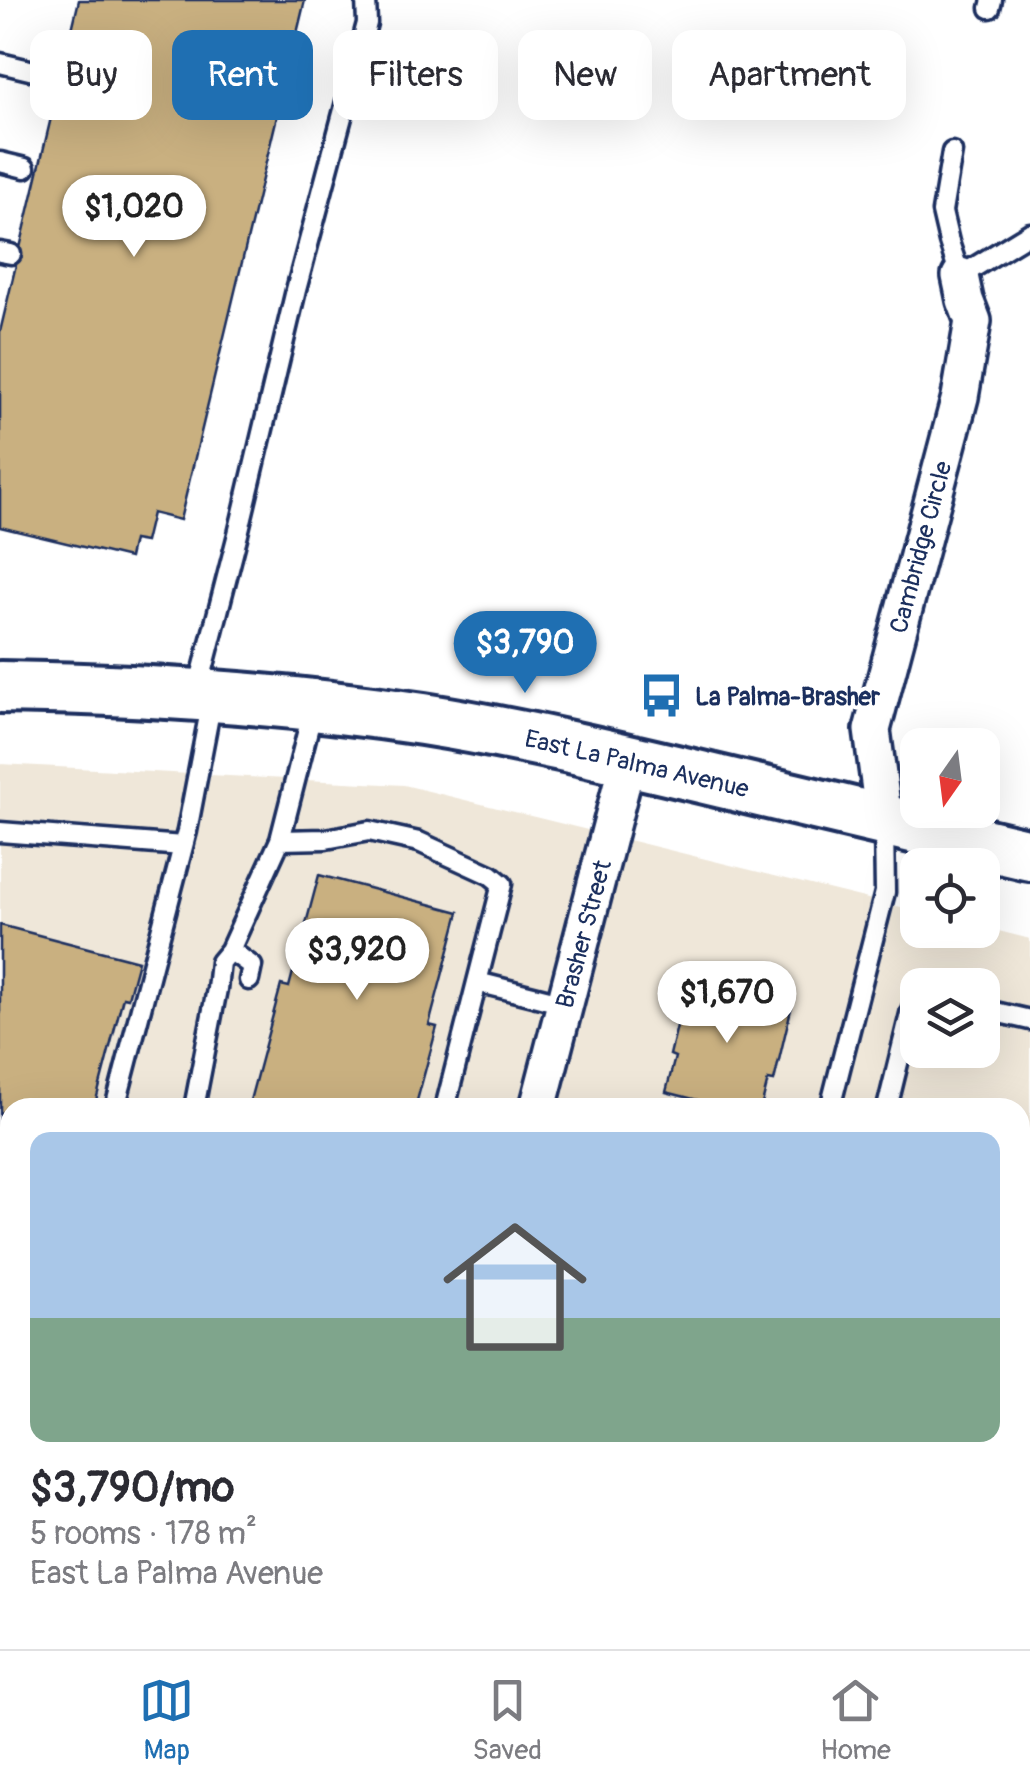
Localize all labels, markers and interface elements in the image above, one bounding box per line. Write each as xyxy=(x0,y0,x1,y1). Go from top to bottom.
chip: Buy xyxy=(30,30,152,120)
chip: Rent xyxy=(172,30,313,120)
chip: Filters xyxy=(333,30,498,120)
chip: New xyxy=(518,30,652,120)
chip: Apartment xyxy=(672,30,906,120)
pin: $1,020 xyxy=(53,175,215,260)
text: $1,020 xyxy=(84,187,184,227)
street label: Cambridge Circle xyxy=(884,457,960,637)
pin: $3,790 xyxy=(444,611,606,696)
text: $3,790 xyxy=(476,623,574,663)
bus stop icon: La Palma-Brasher xyxy=(638,672,686,720)
place label: La Palma-Brasher xyxy=(695,682,881,713)
street label: East La Palma Avenue xyxy=(522,724,752,805)
north arrow xyxy=(900,728,1000,828)
map controls xyxy=(900,728,1000,1068)
button: locate xyxy=(900,848,1000,948)
street label: Brasher Street xyxy=(550,856,619,1012)
pin: $3,920 xyxy=(276,918,438,1003)
text: $3,920 xyxy=(307,930,407,970)
pin: $1,670 xyxy=(646,961,808,1046)
button: layers xyxy=(900,968,1000,1068)
text: $1,670 xyxy=(679,973,775,1013)
icon: home xyxy=(425,1197,605,1377)
text: $3,790/mo xyxy=(30,1462,234,1514)
text: 5 rooms · 178 m² xyxy=(30,1514,257,1554)
text: East La Palma Avenue xyxy=(30,1554,323,1594)
tab: Map xyxy=(139,1673,194,1768)
tab: Saved xyxy=(472,1673,542,1768)
tab: Home xyxy=(820,1673,891,1768)

